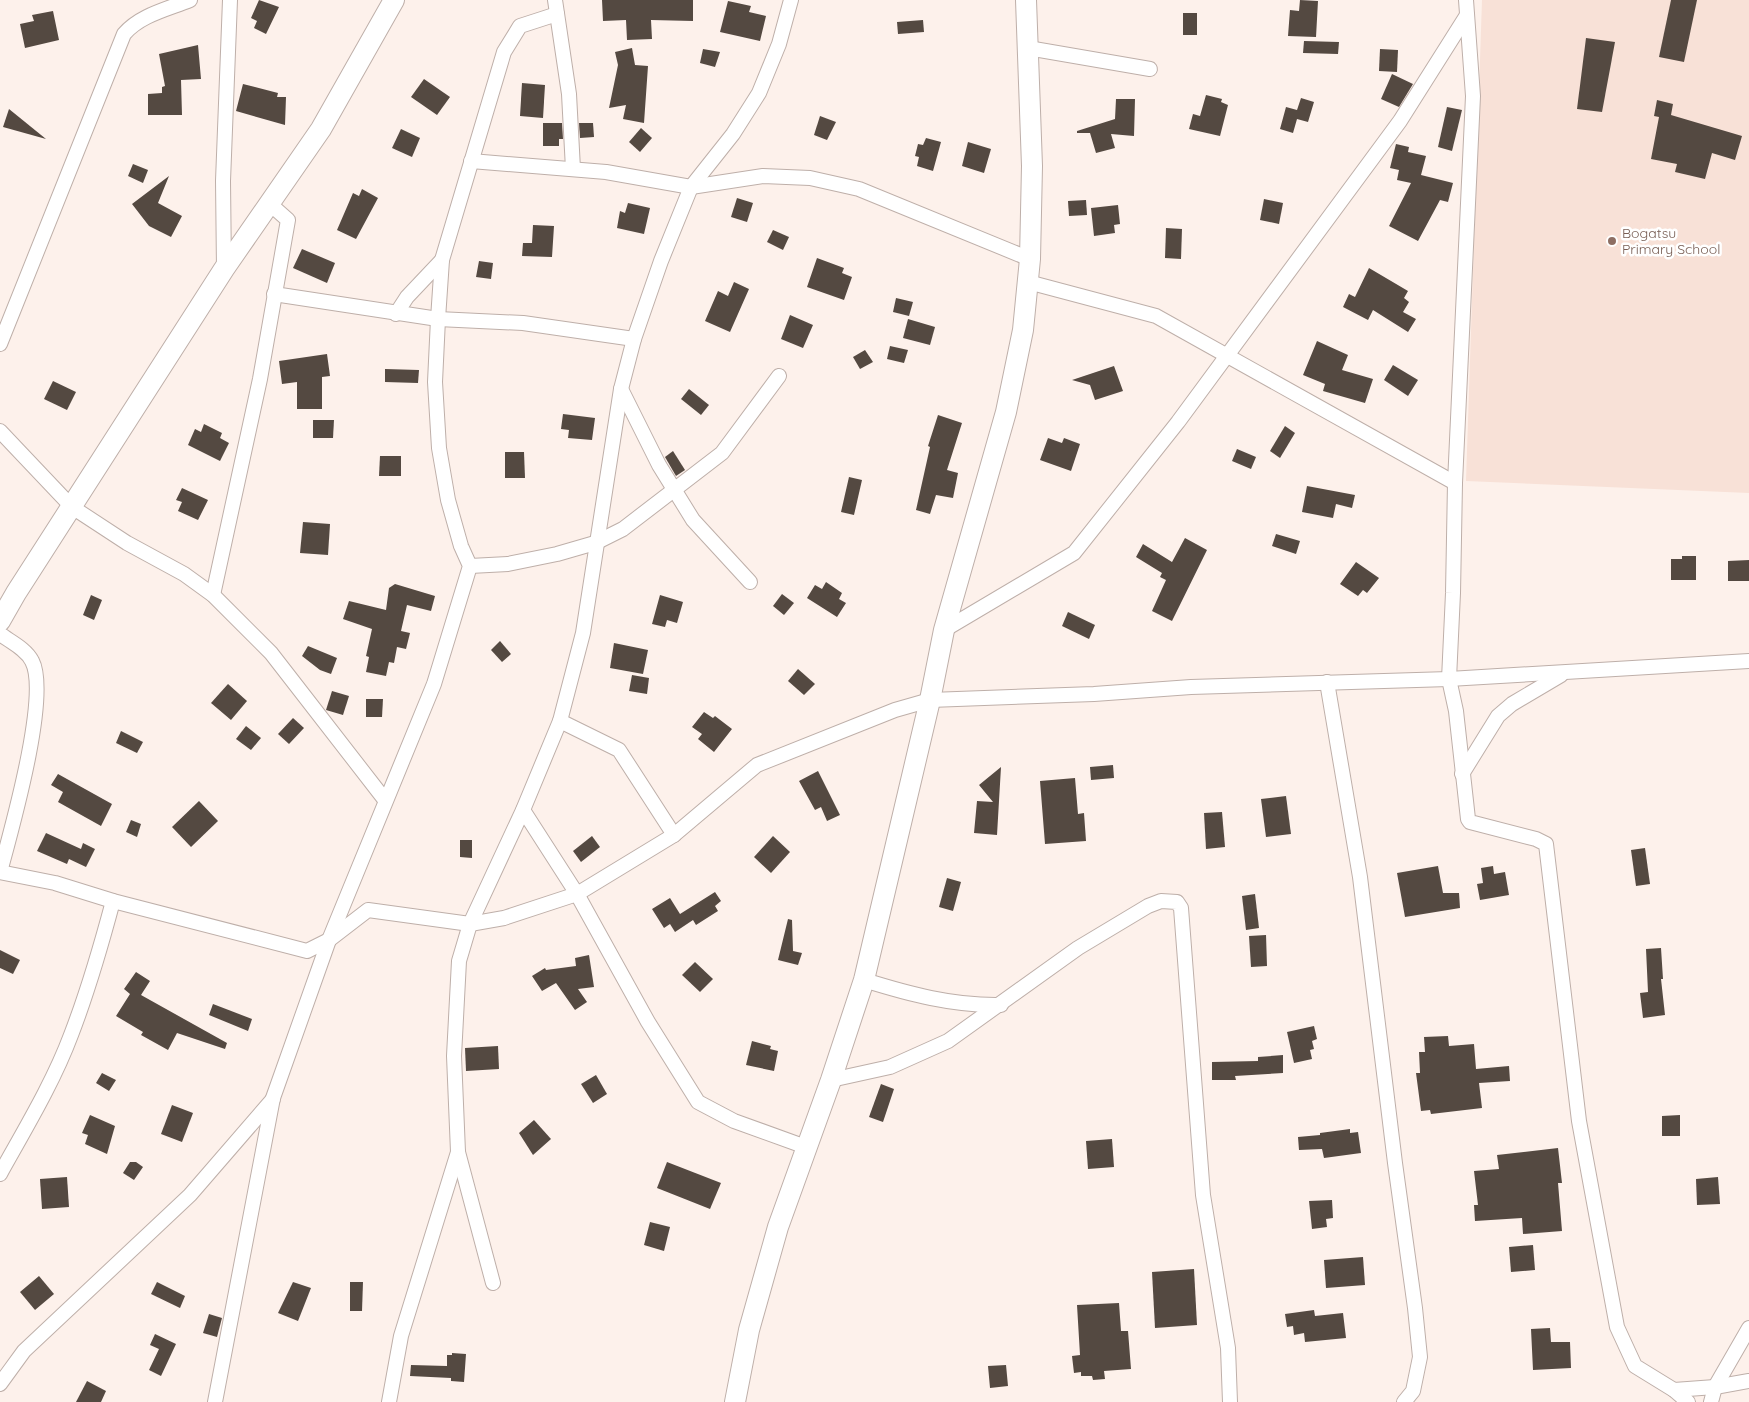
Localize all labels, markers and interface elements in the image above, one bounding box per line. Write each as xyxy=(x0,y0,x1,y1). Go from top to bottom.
place label: Bogatsu Primary School xyxy=(1622,224,1720,258)
marker: Bogatsu Primary School xyxy=(1606,235,1618,247)

